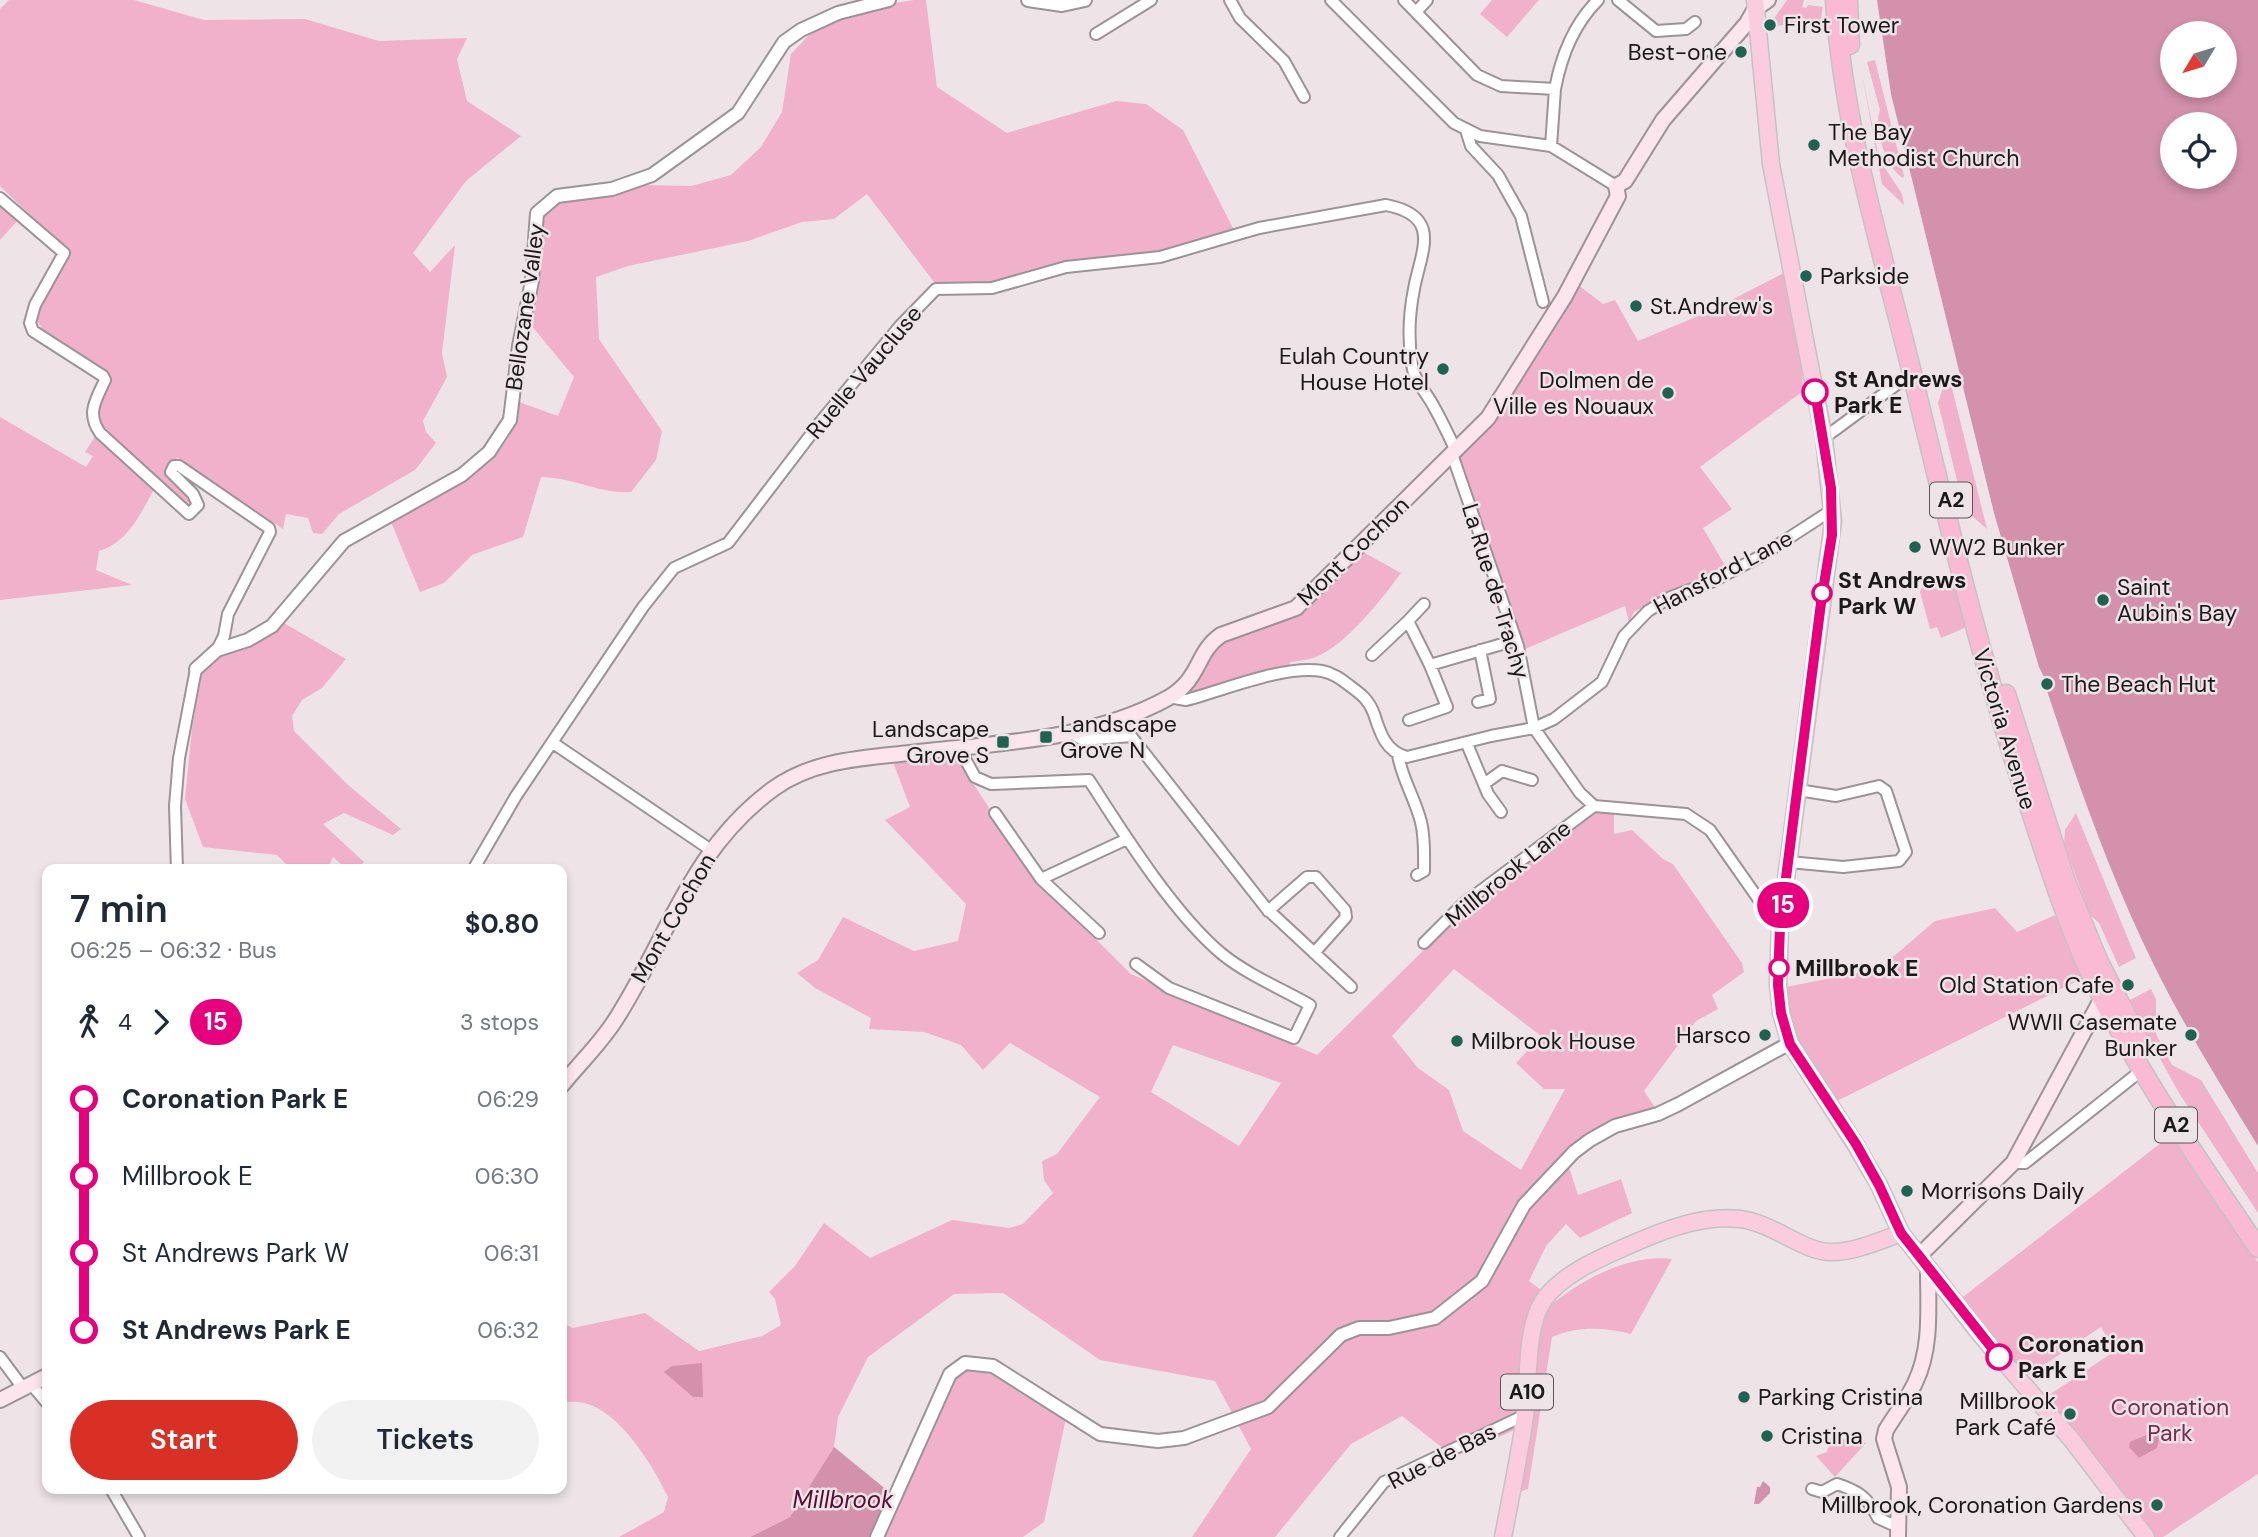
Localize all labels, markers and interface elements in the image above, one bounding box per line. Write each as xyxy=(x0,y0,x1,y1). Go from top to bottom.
place label: First Tower xyxy=(1784,10,1899,40)
marker: First Tower xyxy=(1762,17,1778,33)
north arrow xyxy=(2160,21,2236,98)
map controls xyxy=(2160,21,2237,189)
place label: Best-one xyxy=(1628,37,1727,67)
marker: Best-one xyxy=(1733,44,1749,60)
button: locate xyxy=(2160,112,2237,189)
place label: The Bay Methodist Church xyxy=(1828,117,2019,173)
marker: The Bay Methodist Church xyxy=(1806,137,1822,153)
street label: Bellozane Valley xyxy=(498,221,552,393)
place label: Parkside xyxy=(1820,261,1909,291)
marker: Parkside xyxy=(1798,268,1814,284)
place label: St.Andrew's xyxy=(1650,291,1773,321)
marker: St.Andrew's xyxy=(1628,298,1644,314)
street label: Ruelle Vaucluse xyxy=(799,299,929,445)
place label: Eulah Country House Hotel xyxy=(1279,341,1429,397)
marker: Eulah Country House Hotel xyxy=(1435,361,1451,377)
place label: St Andrews Park E xyxy=(1834,364,1963,420)
place label: Dolmen de Ville es Nouaux xyxy=(1493,365,1654,421)
marker: St Andrews Park E xyxy=(1802,379,1828,405)
marker: Dolmen de Ville es Nouaux xyxy=(1660,385,1676,401)
road number: A2 xyxy=(1930,482,1972,518)
street label: Mont Cochon xyxy=(1291,490,1415,612)
street label: La Rue de Trachy xyxy=(1455,500,1537,683)
street label: Hansford Lane xyxy=(1648,523,1798,621)
place label: WW2 Bunker xyxy=(1929,532,2065,562)
marker: WW2 Bunker xyxy=(1907,539,1923,555)
place label: St Andrews Park W xyxy=(1838,565,1967,621)
place label: Saint Aubin's Bay xyxy=(2117,572,2238,628)
marker: St Andrews Park W xyxy=(1812,583,1832,603)
marker: Saint Aubin's Bay xyxy=(2095,592,2111,608)
street label: Victoria Avenue xyxy=(1966,645,2044,813)
place label: The Beach Hut xyxy=(2061,669,2216,699)
marker: The Beach Hut xyxy=(2039,676,2055,692)
place label: Landscape Grove N xyxy=(1060,709,1177,765)
place label: Landscape Grove S xyxy=(872,714,989,770)
marker: Landscape Grove N xyxy=(1038,729,1054,745)
marker: Landscape Grove S xyxy=(995,734,1011,750)
street label: Millbrook Lane xyxy=(1439,813,1577,933)
street label: Mont Cochon xyxy=(624,848,722,988)
line badge: 15 xyxy=(1752,882,1814,928)
text: 7 min xyxy=(70,884,168,934)
text: 15 xyxy=(1771,889,1795,920)
text: $0.80 xyxy=(465,907,539,941)
text: 06:25 – 06:32 · Bus xyxy=(70,935,277,965)
place label: Millbrook E xyxy=(1795,953,1918,983)
marker: Millbrook E xyxy=(1769,958,1789,978)
place label: Old Station Cafe xyxy=(1939,970,2114,1000)
marker: Old Station Cafe xyxy=(2120,977,2136,993)
icon: walk xyxy=(70,1003,108,1041)
icon: forward xyxy=(142,1003,180,1041)
text: 15 xyxy=(204,1006,228,1037)
text: 4 xyxy=(118,1007,132,1037)
text: 3 stops xyxy=(460,1007,539,1037)
place label: WWII Casemate Bunker xyxy=(2008,1007,2177,1063)
place label: Harsco xyxy=(1676,1020,1751,1050)
place label: Milbrook House xyxy=(1471,1026,1636,1056)
marker: Harsco xyxy=(1757,1027,1773,1043)
marker: WWII Casemate Bunker xyxy=(2183,1027,2199,1043)
marker: Milbrook House xyxy=(1449,1033,1465,1049)
text: Coronation Park E xyxy=(122,1082,348,1116)
text: 06:29 xyxy=(477,1084,539,1114)
road number: A2 xyxy=(2155,1108,2197,1142)
text: Millbrook E xyxy=(122,1159,253,1193)
text: 06:30 xyxy=(475,1161,539,1191)
place label: Morrisons Daily xyxy=(1921,1176,2085,1206)
marker: Morrisons Daily xyxy=(1899,1183,1915,1199)
text: St Andrews Park W xyxy=(122,1236,349,1270)
text: 06:31 xyxy=(484,1238,539,1268)
text: St Andrews Park E xyxy=(122,1313,351,1347)
text: 06:32 xyxy=(477,1315,539,1345)
place label: Coronation Park E xyxy=(2018,1329,2144,1385)
marker: Coronation Park E xyxy=(1986,1344,2012,1370)
road number: A10 xyxy=(1501,1374,1553,1410)
place label: Parking Cristina xyxy=(1758,1382,1923,1412)
place label: Millbrook Park Café xyxy=(1955,1386,2056,1442)
marker: Parking Cristina xyxy=(1736,1389,1752,1405)
park label: Coronation Park xyxy=(2111,1392,2229,1448)
button: Start xyxy=(70,1400,298,1480)
button: Tickets xyxy=(312,1400,539,1480)
marker: Millbrook Park Café xyxy=(2062,1406,2078,1422)
street label: Rue de Bas xyxy=(1383,1416,1501,1496)
place label: Cristina xyxy=(1781,1421,1863,1451)
marker: Cristina xyxy=(1759,1428,1775,1444)
water label: Millbrook xyxy=(793,1484,894,1515)
place label: Millbrook, Coronation Gardens xyxy=(1821,1490,2143,1520)
marker: Millbrook, Coronation Gardens xyxy=(2149,1497,2165,1513)

